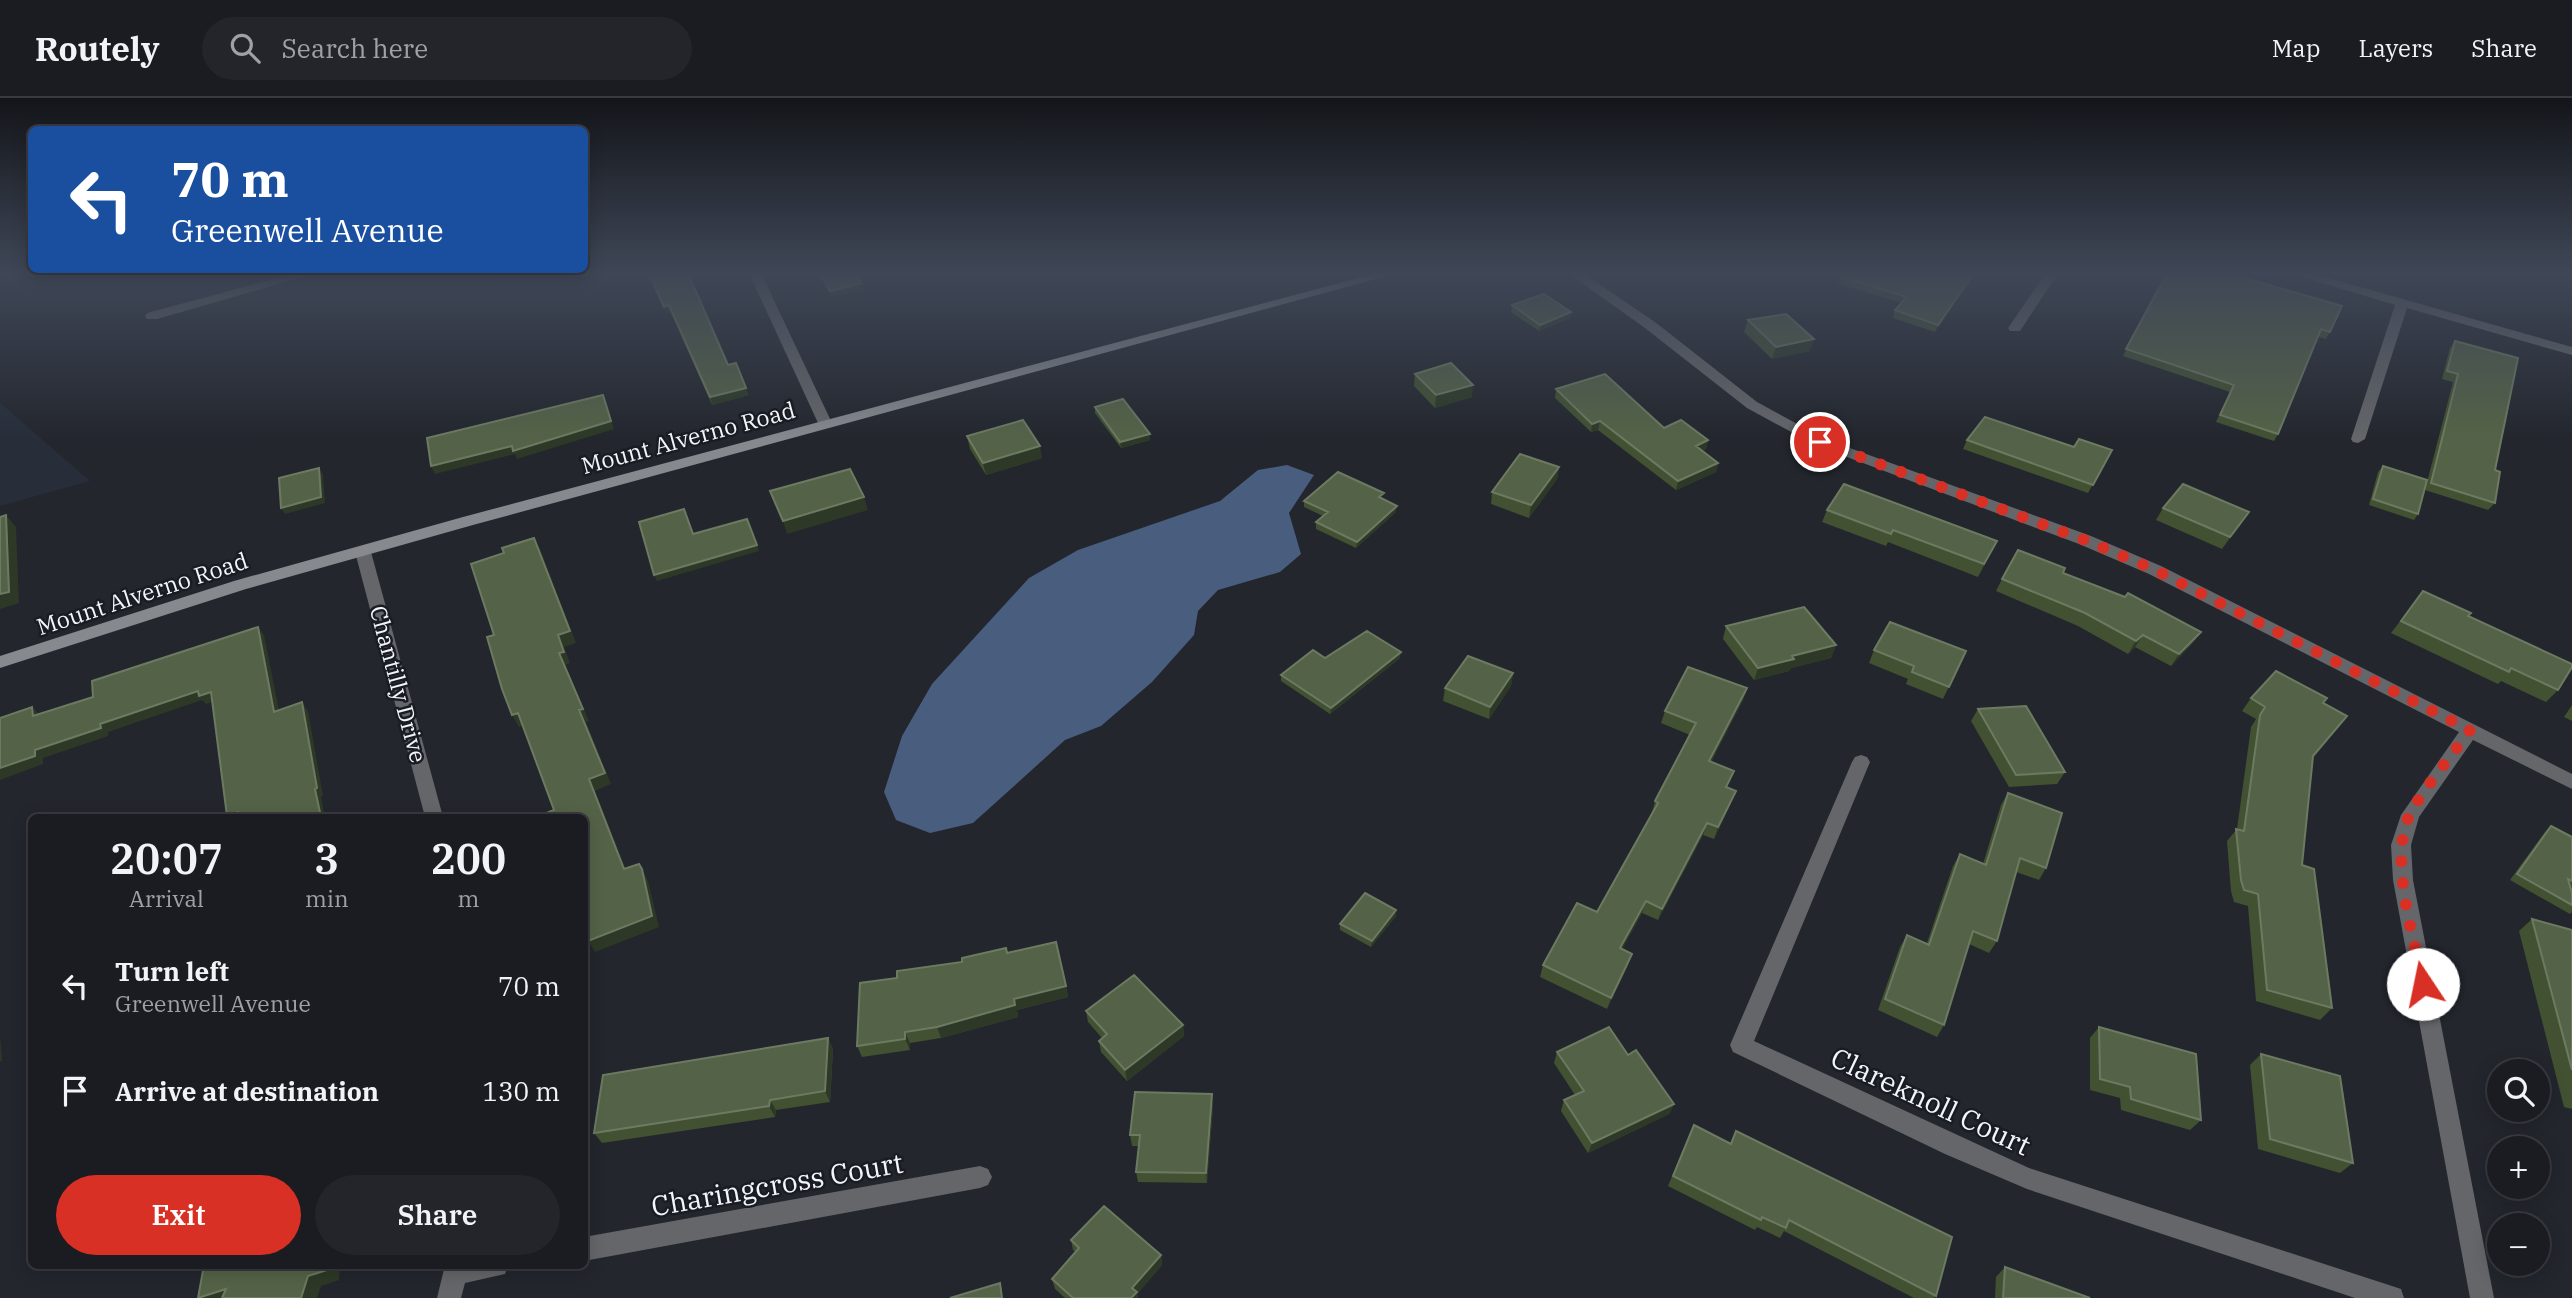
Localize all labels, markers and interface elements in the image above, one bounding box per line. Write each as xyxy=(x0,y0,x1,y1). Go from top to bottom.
search box xyxy=(202,17,692,80)
text: Routely xyxy=(35,27,160,70)
icon: search xyxy=(226,29,264,67)
text: Search here xyxy=(282,31,428,65)
text: Map xyxy=(2272,32,2320,64)
text: Layers xyxy=(2358,32,2433,64)
text: Share xyxy=(2471,32,2537,64)
text: 70 m xyxy=(171,147,289,210)
icon: left xyxy=(56,154,147,245)
text: Greenwell Avenue xyxy=(171,209,444,251)
street label: Mount Alverno Road xyxy=(578,394,798,480)
pin xyxy=(1790,412,1850,472)
icon: arrive xyxy=(1801,423,1839,461)
street label: Mount Alverno Road xyxy=(33,545,251,641)
street label: Chantilly Drive xyxy=(364,602,434,766)
text: 20:07 xyxy=(110,831,223,886)
text: 3 xyxy=(314,831,339,886)
text: 200 xyxy=(431,831,506,886)
text: Arrival xyxy=(129,883,204,913)
text: min xyxy=(305,883,349,913)
text: m xyxy=(457,883,479,913)
position arrow xyxy=(2386,947,2460,1021)
text: Turn left xyxy=(115,954,229,988)
icon: left xyxy=(56,967,94,1005)
text: 70 m xyxy=(498,969,560,1003)
text: Greenwell Avenue xyxy=(115,988,311,1018)
street label: Clareknoll Court xyxy=(1825,1039,2037,1163)
map controls xyxy=(2487,1059,2550,1276)
button: search xyxy=(2487,1059,2550,1122)
icon: arrive xyxy=(56,1072,94,1110)
text: Arrive at destination xyxy=(115,1074,379,1108)
text: 130 m xyxy=(482,1074,560,1108)
button: + xyxy=(2487,1136,2550,1199)
street label: Charingcross Court xyxy=(648,1144,906,1224)
button: Exit xyxy=(56,1175,301,1255)
button: Share xyxy=(315,1175,560,1255)
button: − xyxy=(2487,1213,2550,1276)

